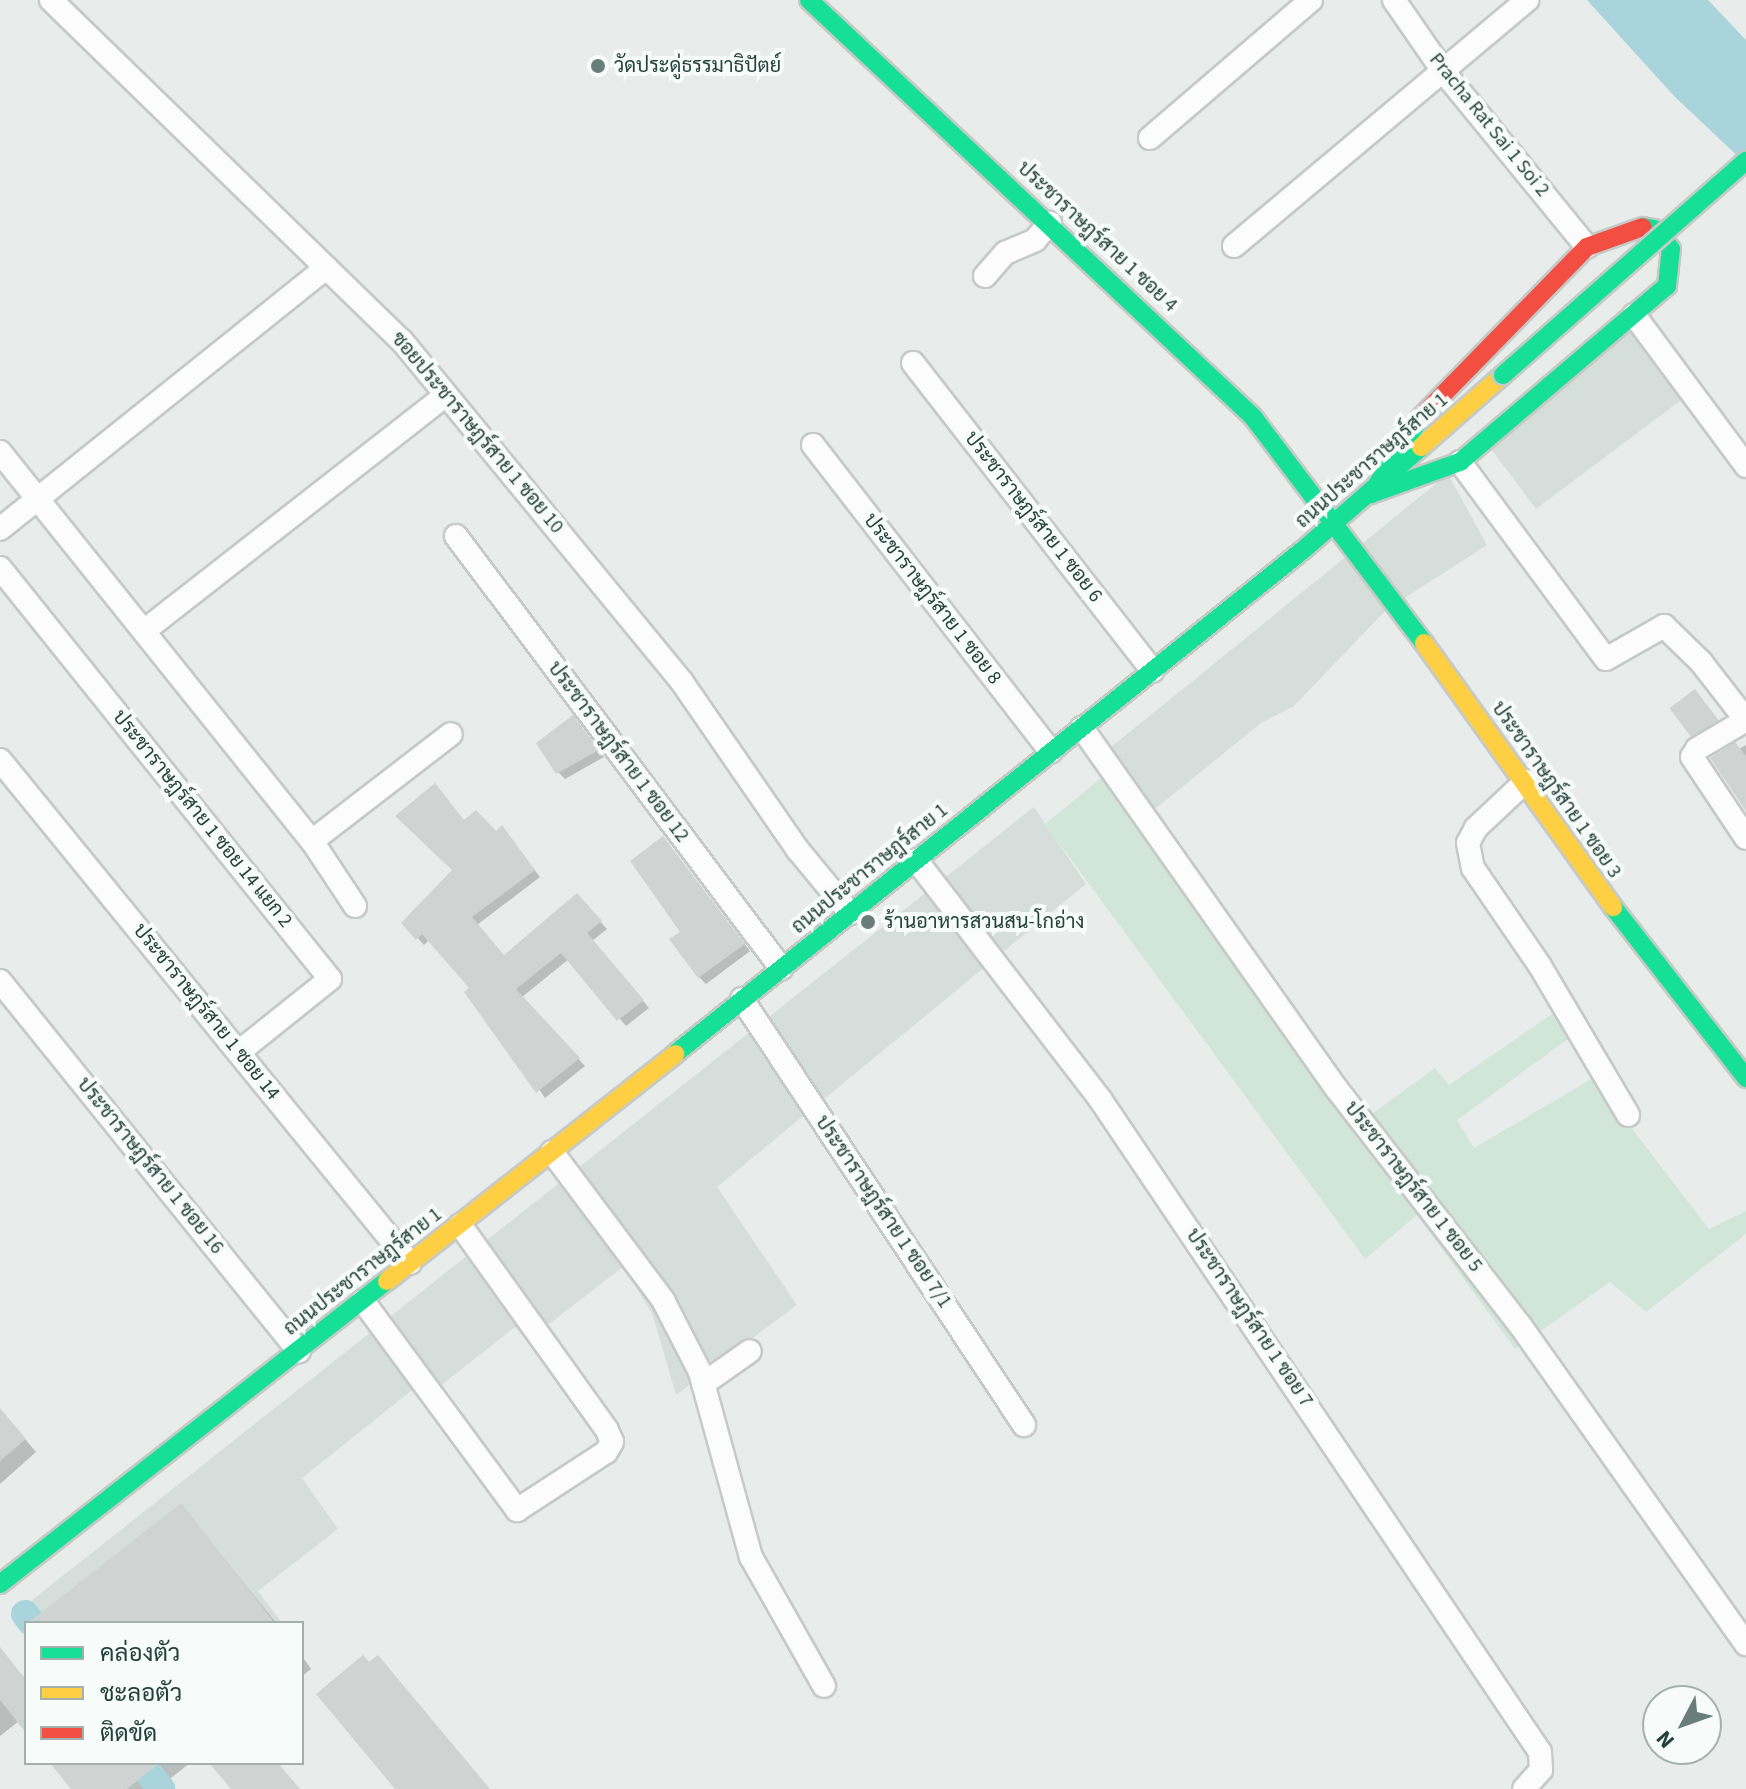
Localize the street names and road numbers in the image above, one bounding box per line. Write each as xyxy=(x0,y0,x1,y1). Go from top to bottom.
street label: Pracha Rat Sai 1 Soi 2 xyxy=(1424,48,1554,202)
street label: ประชาราษฎร์สาย 1 ซอย 4 xyxy=(1012,157,1182,317)
street label: ซอยประชาราษฎร์สาย 1 ซอย 10 xyxy=(386,327,568,539)
street label: ถนนประชาราษฎร์สาย 1 xyxy=(1291,388,1453,534)
street label: ประชาราษฎร์สาย 1 ซอย 6 xyxy=(959,427,1107,607)
street label: ประชาราษฎร์สาย 1 ซอย 8 xyxy=(858,509,1006,689)
street label: ประชาราษฎร์สาย 1 ซอย 12 xyxy=(542,657,694,847)
street label: ประชาราษฎร์สาย 1 ซอย 3 xyxy=(1486,697,1626,883)
street label: ประชาราษฎร์สาย 1 ซอย 14 แยก 2 xyxy=(107,705,297,933)
street label: ถนนประชาราษฎร์สาย 1 xyxy=(787,799,953,939)
street label: ประชาราษฎร์สาย 1 ซอย 14 xyxy=(127,919,285,1105)
street label: ประชาราษฎร์สาย 1 ซอย 16 xyxy=(71,1073,229,1259)
street label: ประชาราษฎร์สาย 1 ซอย 5 xyxy=(1339,1097,1487,1277)
street label: ประชาราษฎร์สาย 1 ซอย 7/1 xyxy=(810,1111,956,1313)
street label: ถนนประชาราษฎร์สาย 1 xyxy=(279,1203,447,1341)
street label: ประชาราษฎร์สาย 1 ซอย 7 xyxy=(1180,1224,1318,1412)

